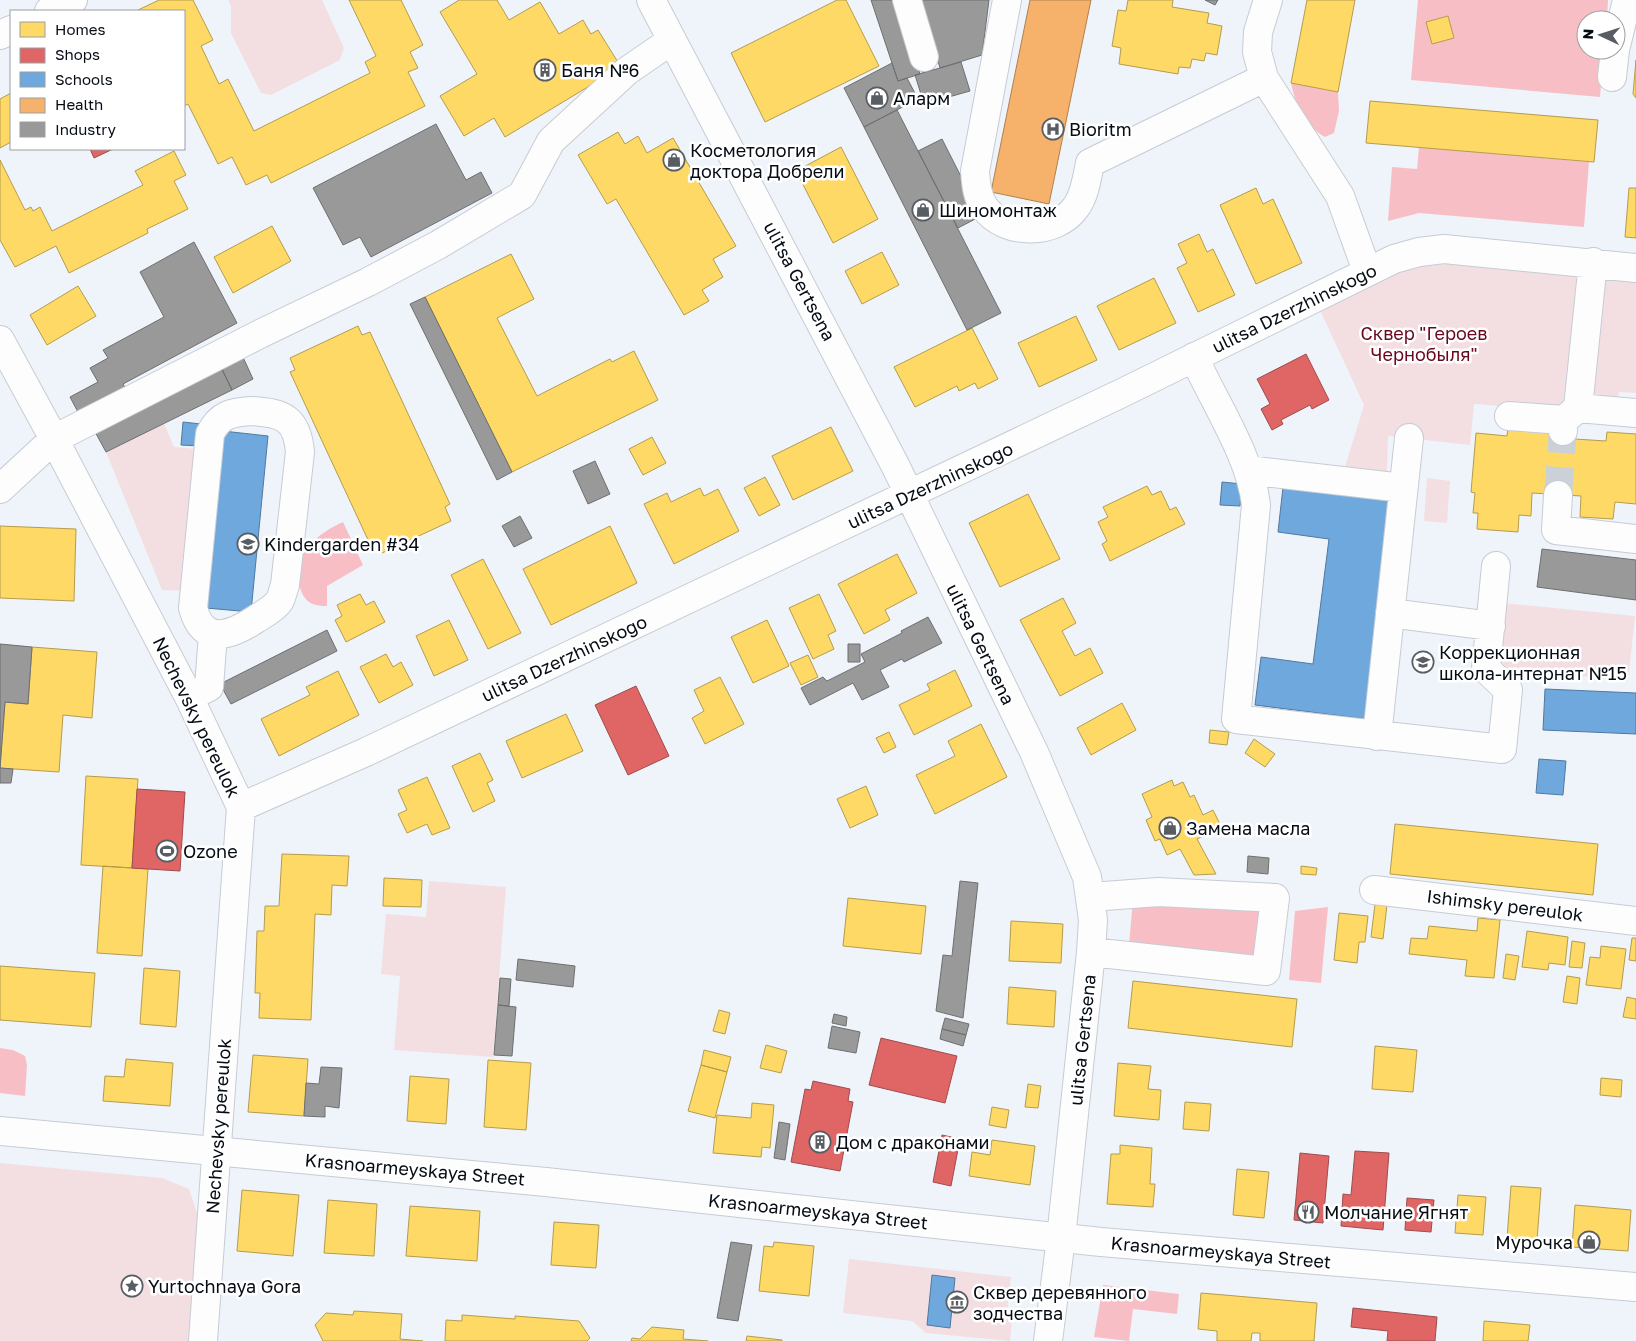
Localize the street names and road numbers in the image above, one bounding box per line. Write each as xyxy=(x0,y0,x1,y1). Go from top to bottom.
street label: ulitsa Gertsena xyxy=(759,218,841,344)
street label: ulitsa Dzerzhinskogo xyxy=(1208,259,1380,357)
street label: ulitsa Dzerzhinskogo xyxy=(844,437,1016,533)
street label: ulitsa Gertsena xyxy=(942,580,1020,708)
street label: ulitsa Dzerzhinskogo xyxy=(478,610,650,706)
street label: Nechevsky pereulok xyxy=(149,633,245,801)
street label: Ishimsky pereulok xyxy=(1425,884,1585,926)
street label: ulitsa Gertsena xyxy=(1064,973,1100,1107)
street label: Nechevsky pereulok xyxy=(201,1038,235,1214)
street label: Krasnoarmeyskaya Street xyxy=(304,1148,526,1190)
street label: Krasnoarmeyskaya Street xyxy=(707,1189,929,1233)
street label: Krasnoarmeyskaya Street xyxy=(1110,1231,1332,1273)

